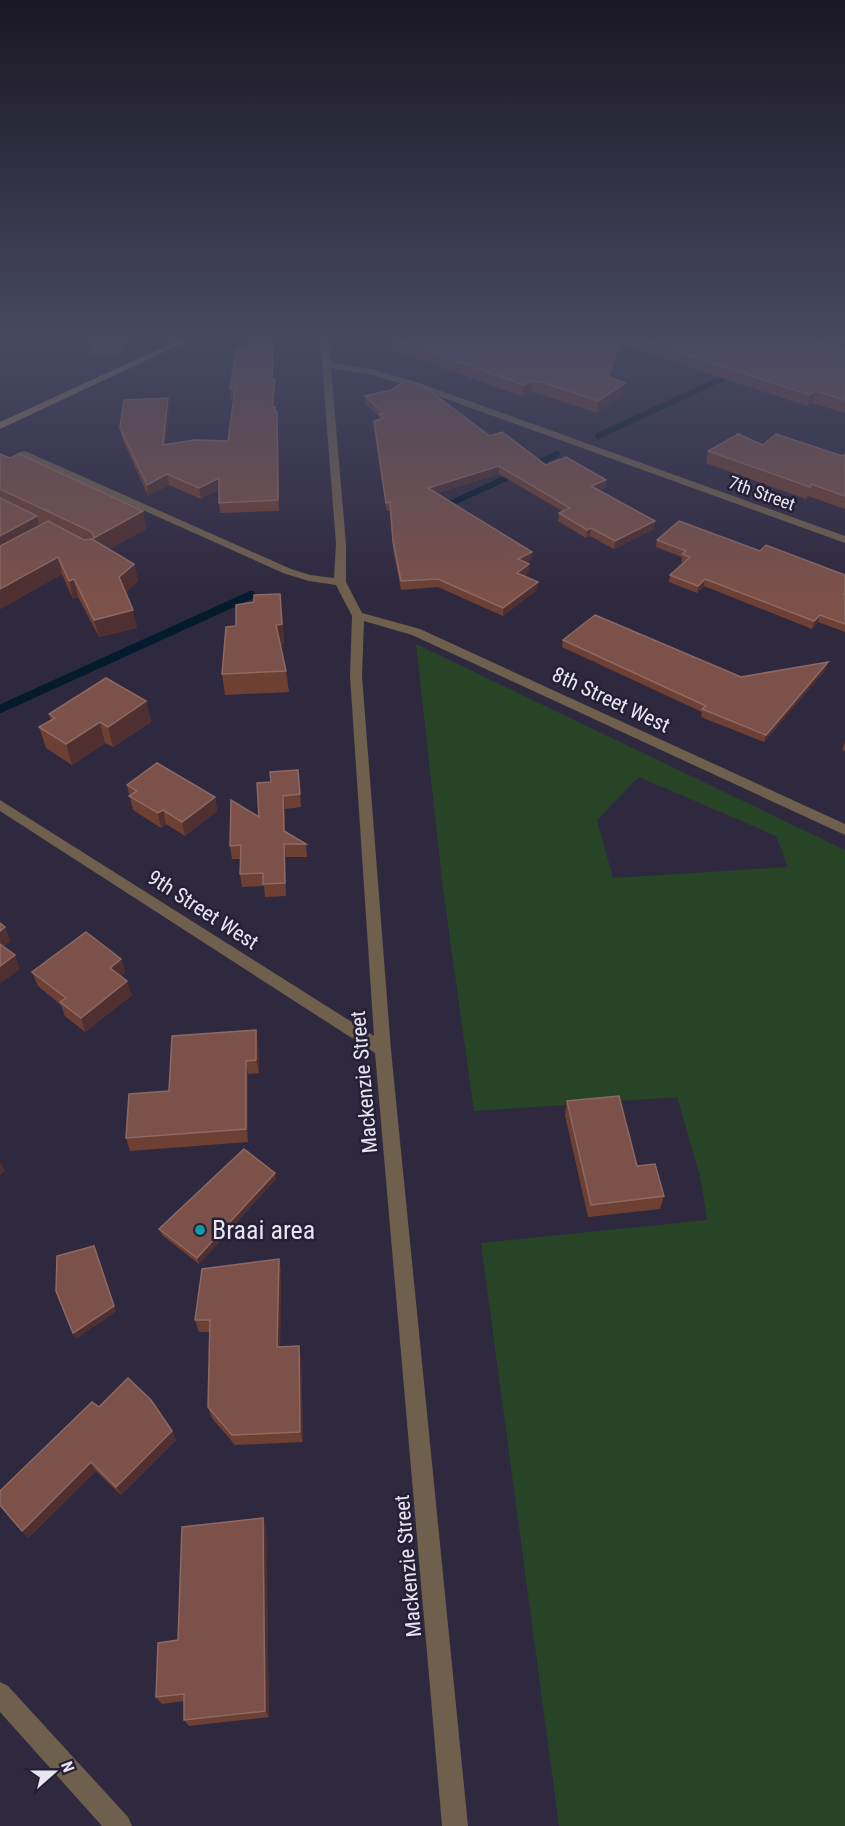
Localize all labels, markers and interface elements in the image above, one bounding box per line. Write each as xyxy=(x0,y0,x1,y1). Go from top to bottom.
street label: 7th Street xyxy=(726,471,798,515)
street label: 8th Street West xyxy=(548,662,674,738)
street label: 9th Street West xyxy=(143,865,263,955)
street label: Mackenzie Street xyxy=(346,1010,382,1154)
place label: Braai area xyxy=(212,1215,315,1245)
marker: Braai area xyxy=(193,1223,207,1237)
street label: Mackenzie Street xyxy=(390,1494,426,1638)
north arrow xyxy=(24,1742,84,1802)
text: N xyxy=(57,1759,78,1775)

